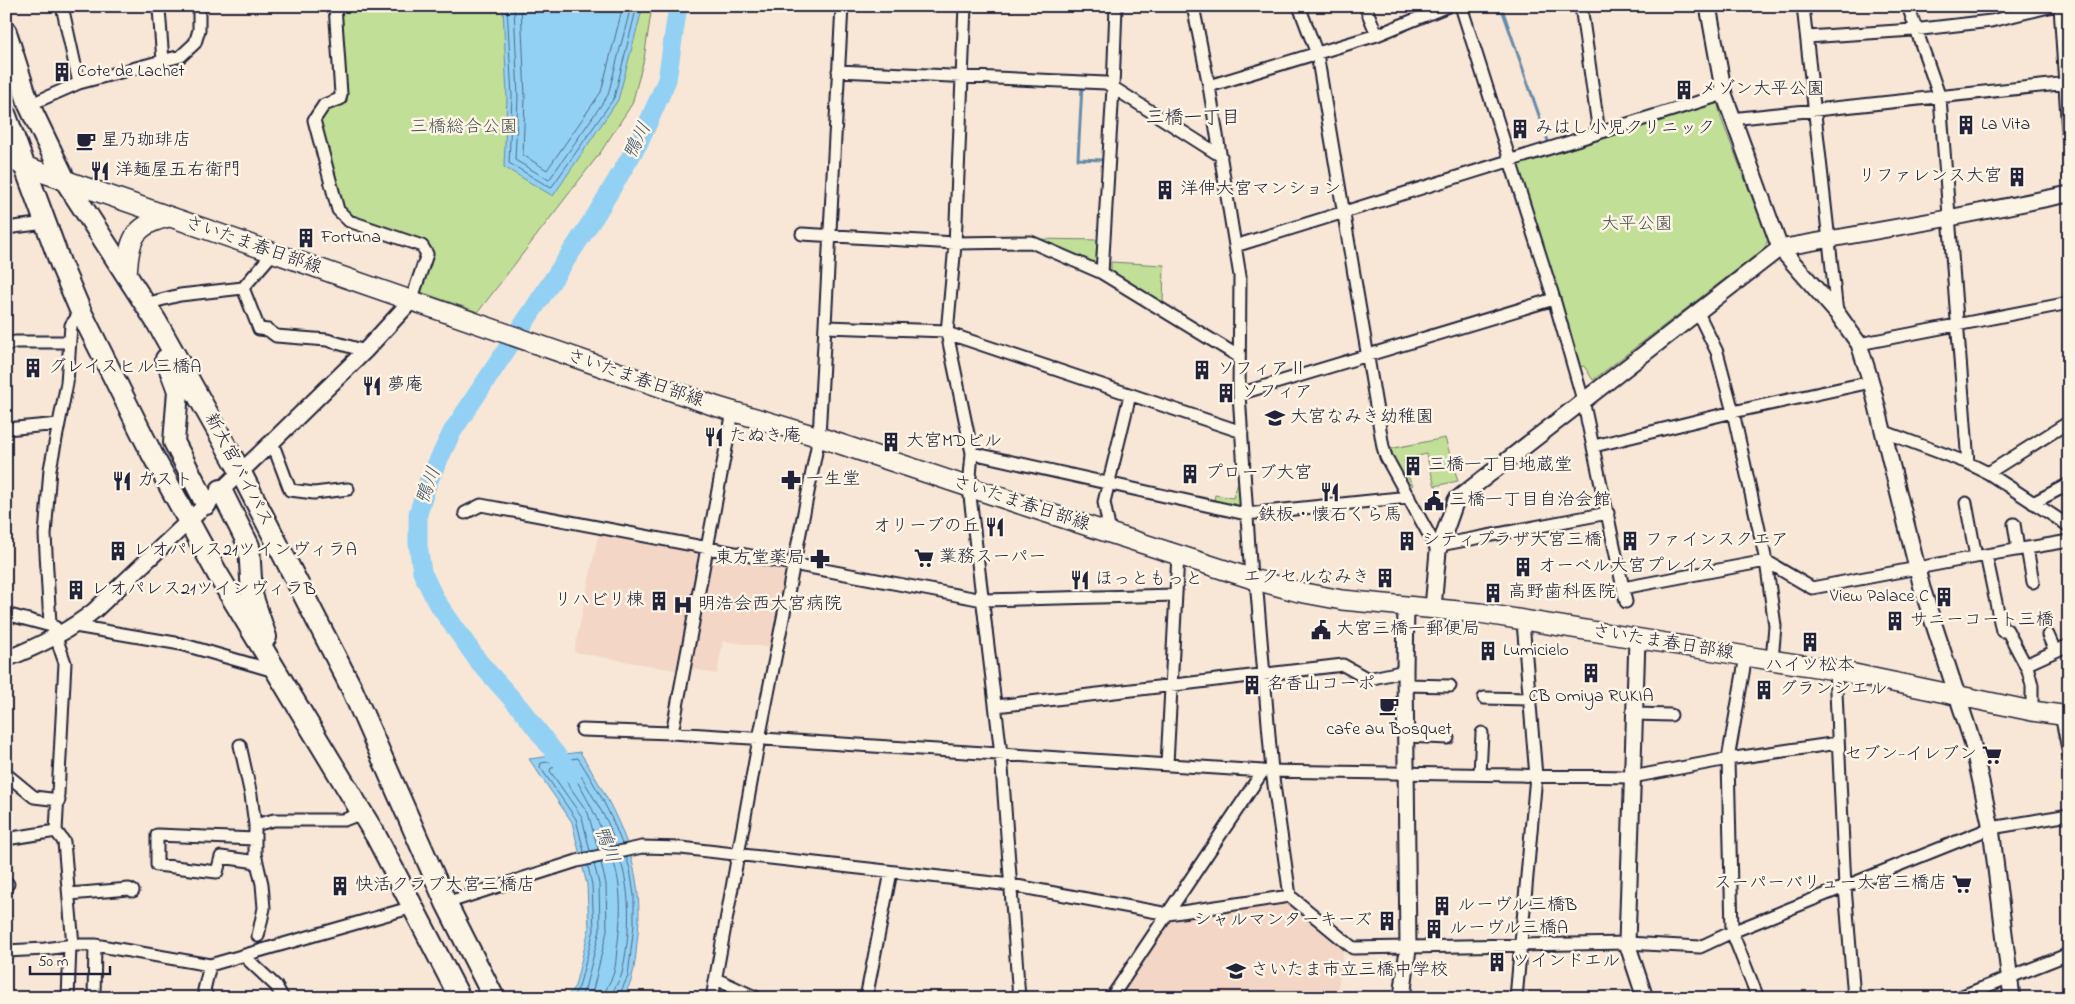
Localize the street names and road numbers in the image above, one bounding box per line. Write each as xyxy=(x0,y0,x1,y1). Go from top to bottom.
street label: さいたま春日部線 xyxy=(181,210,325,282)
street label: さいたま春日部線 xyxy=(563,343,707,415)
street label: 新大宮バイパス xyxy=(197,408,279,532)
street label: さいたま春日部線 xyxy=(949,469,1093,539)
street label: さいたま春日部線 xyxy=(1590,619,1736,667)

